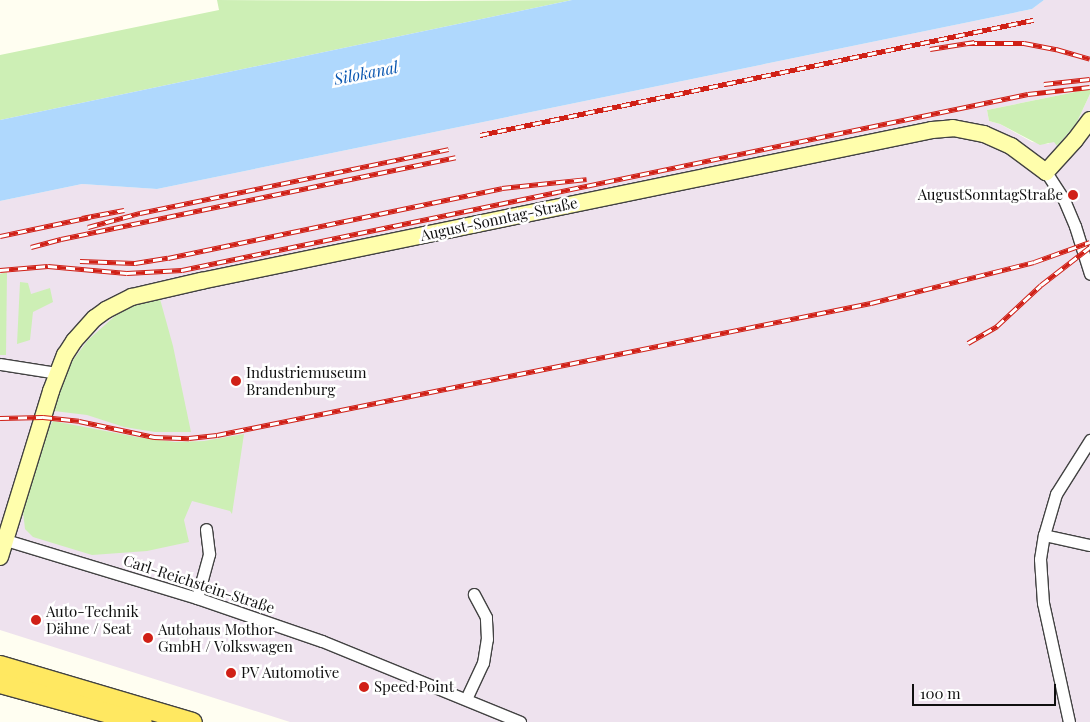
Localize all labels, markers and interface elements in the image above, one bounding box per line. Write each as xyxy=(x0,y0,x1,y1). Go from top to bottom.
water label: Silokanal xyxy=(332,57,400,89)
place label: AugustSonntagStraße xyxy=(918,186,1063,204)
marker: AugustSonntagStraße xyxy=(1067,189,1079,201)
street label: August-Sonntag-Straße xyxy=(419,194,579,244)
place label: Industriemuseum Brandenburg xyxy=(246,363,367,398)
marker: Industriemuseum Brandenburg xyxy=(230,375,242,387)
street label: Carl-Reichstein-Straße xyxy=(121,551,277,617)
place label: Auto-Technik Dähne / Seat xyxy=(46,602,139,637)
marker: Auto-Technik Dähne / Seat xyxy=(30,614,42,626)
place label: Autohaus Mothor GmbH / Volkswagen xyxy=(158,620,294,655)
marker: Autohaus Mothor GmbH / Volkswagen xyxy=(142,632,154,644)
place label: PV Automotive xyxy=(241,664,340,682)
marker: PV Automotive xyxy=(225,667,237,679)
scale bar xyxy=(915,674,1059,706)
place label: Speed Point xyxy=(374,678,454,696)
marker: Speed Point xyxy=(358,681,370,693)
text: 100 m xyxy=(920,683,961,703)

